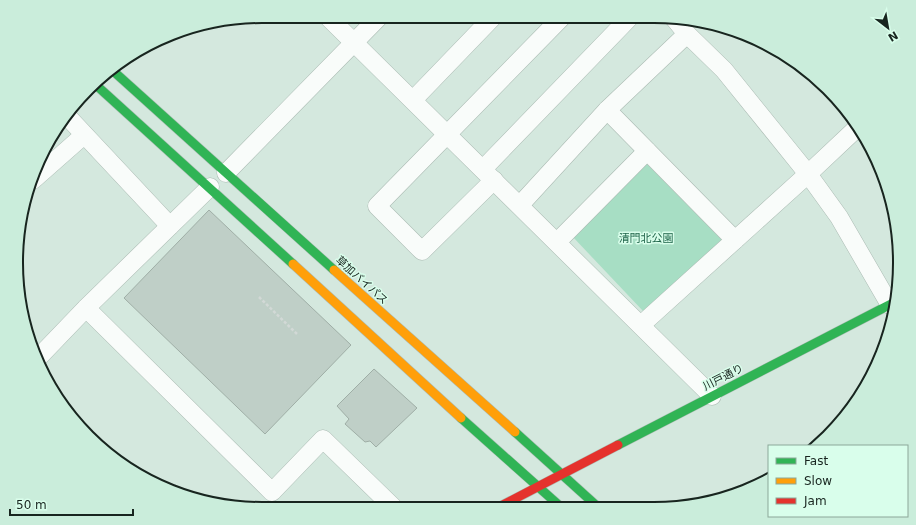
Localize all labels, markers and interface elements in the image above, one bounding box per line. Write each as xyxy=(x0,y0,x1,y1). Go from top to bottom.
north arrow xyxy=(868,8,908,48)
text: N xyxy=(886,28,900,44)
park label: 清門北公園 xyxy=(619,232,674,245)
street label: 草加バイパス xyxy=(333,254,390,307)
street label: 川戸通り xyxy=(701,362,746,393)
legend xyxy=(768,445,908,517)
text: Fast xyxy=(804,454,828,468)
text: Slow xyxy=(804,474,832,488)
scale bar xyxy=(10,491,133,517)
text: Jam xyxy=(803,494,827,508)
text: 50 m xyxy=(16,498,47,512)

